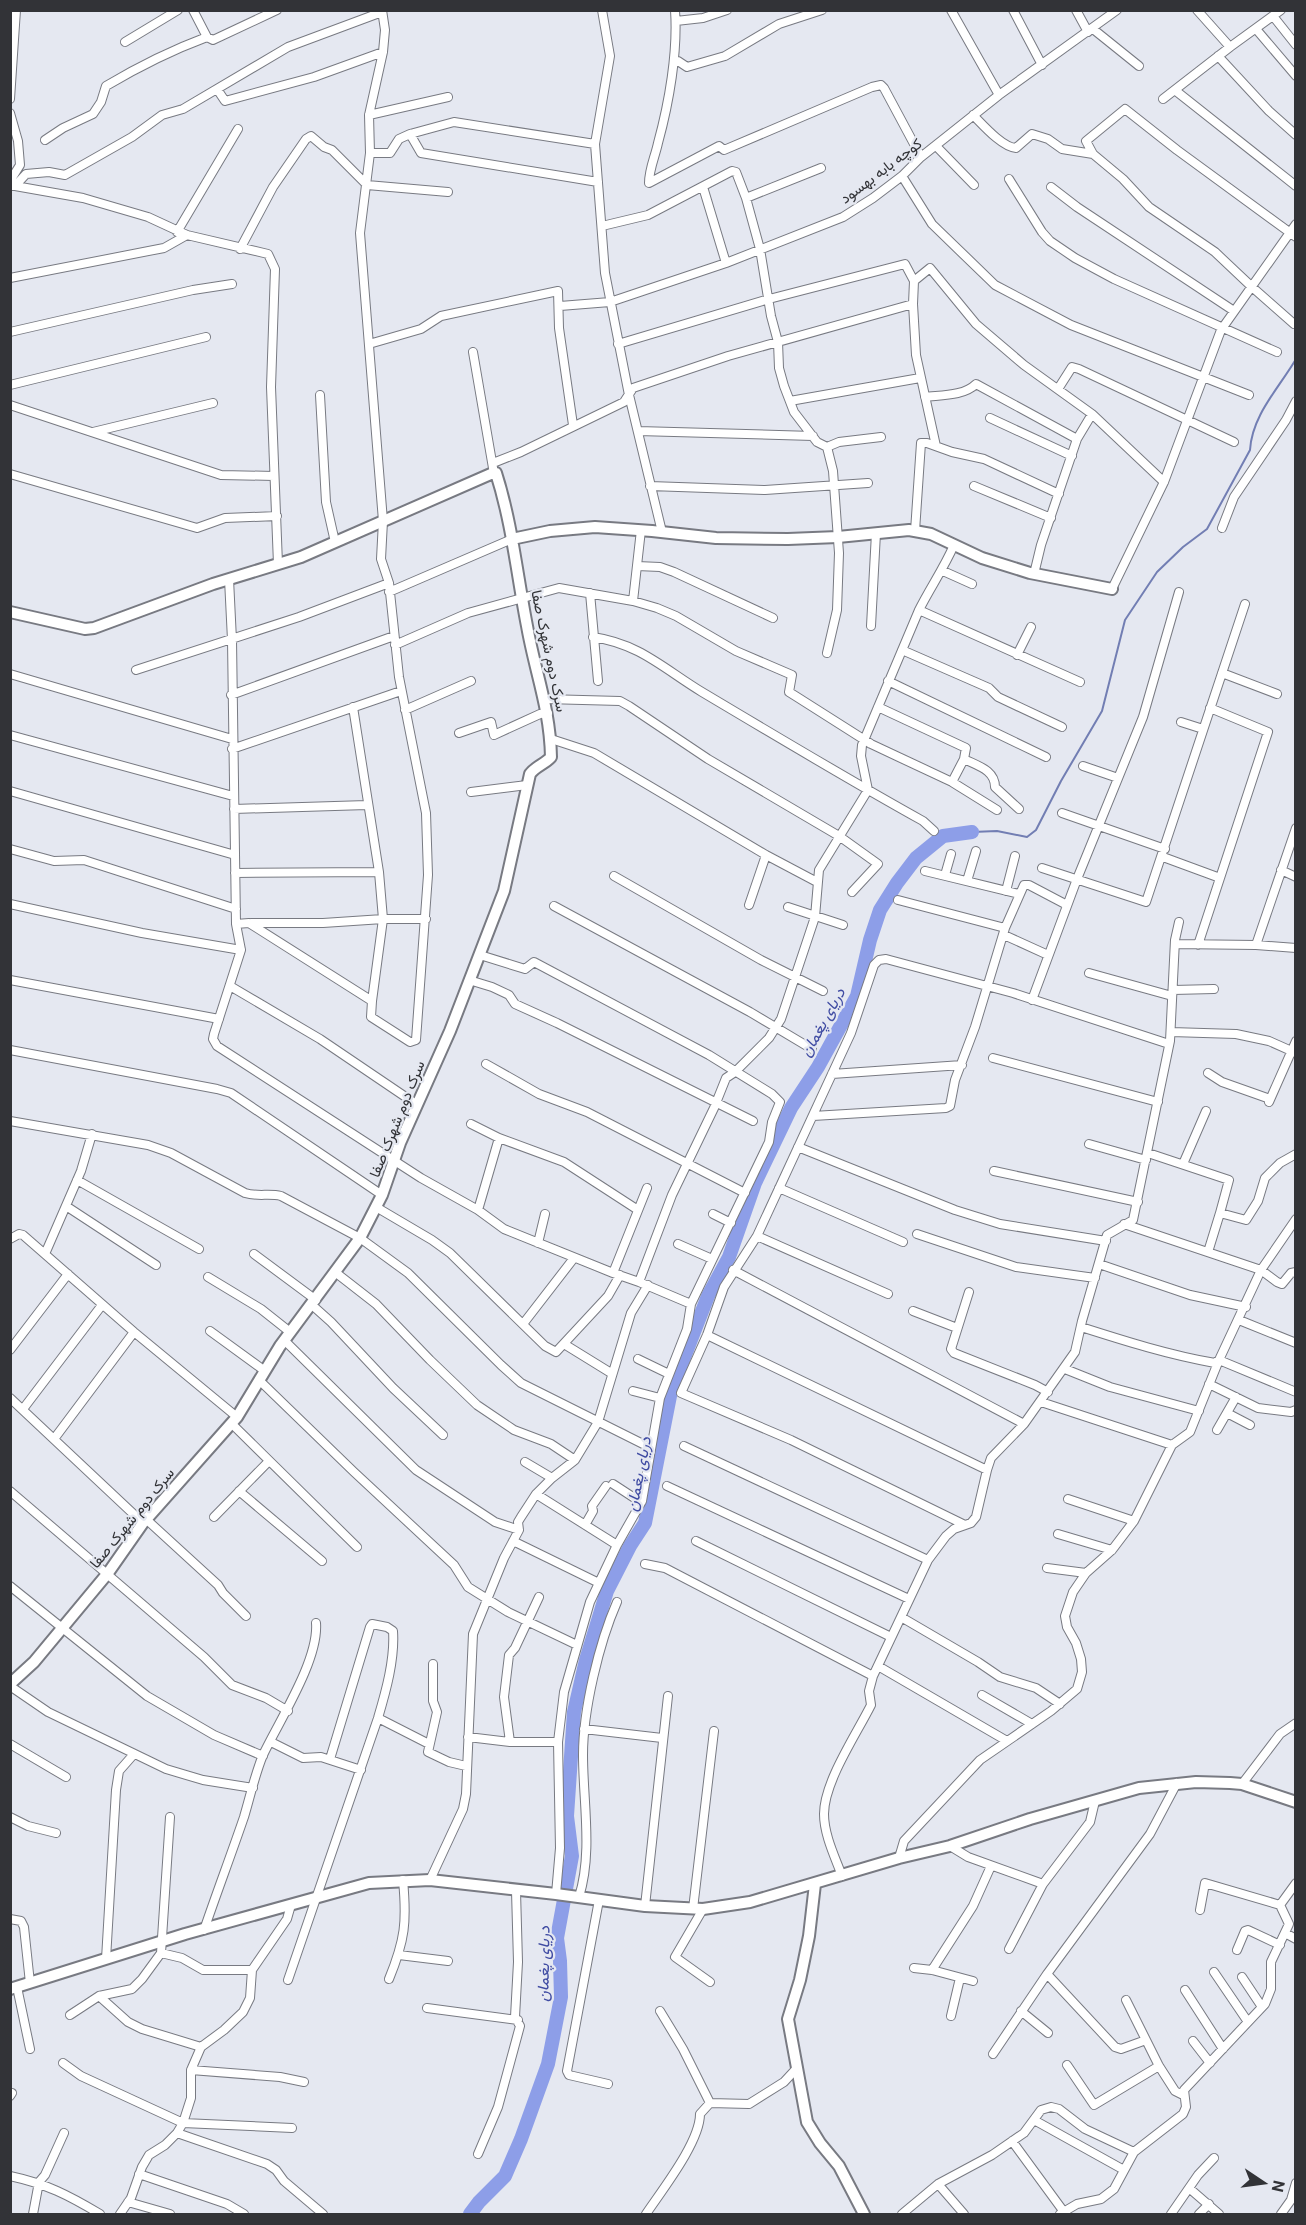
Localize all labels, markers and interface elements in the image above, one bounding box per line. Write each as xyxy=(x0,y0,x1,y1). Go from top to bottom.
street label: کوچه بابه بهسود xyxy=(837,134,926,208)
street label: سرک دوم شهرک صفا xyxy=(526,588,571,714)
water label: دریای پغمان xyxy=(796,984,851,1061)
street label: سرک دوم شهرک صفا xyxy=(365,1058,430,1180)
water label: دریای پغمان xyxy=(622,1435,657,1514)
street label: سرک دوم شهرک صفا xyxy=(86,1464,179,1573)
water label: دریای پغمان xyxy=(533,1926,556,2002)
north arrow xyxy=(1234,2153,1294,2213)
text: N xyxy=(1268,2179,1289,2194)

